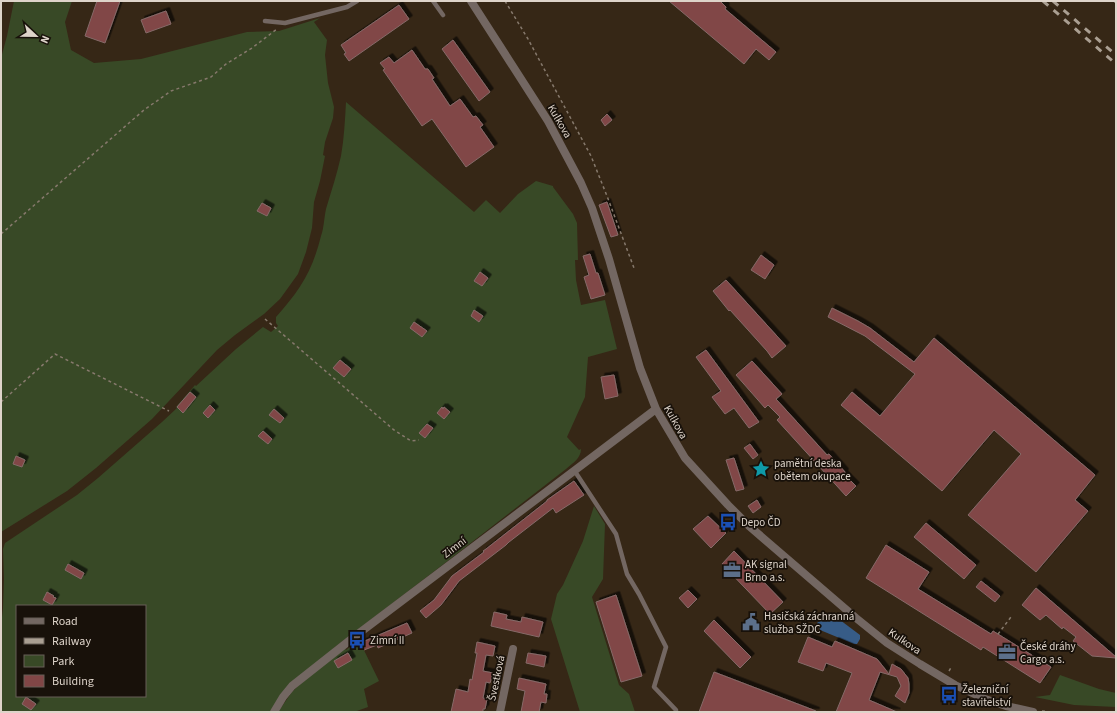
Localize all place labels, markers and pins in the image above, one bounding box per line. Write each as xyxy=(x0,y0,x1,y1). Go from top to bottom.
place label: pamětní deska obětem okupace xyxy=(774,456,851,484)
place icon: pamětní deska obětem okupace xyxy=(751,459,771,479)
bus stop icon: Depo ČD xyxy=(718,512,738,532)
place label: Depo ČD xyxy=(741,515,781,530)
place label: AK signal Brno a.s. xyxy=(745,557,787,585)
office icon: AK signal Brno a.s. xyxy=(722,560,742,580)
place label: Hasičská záchranná služba SŽDC xyxy=(764,609,854,637)
public building icon: Hasičská záchranná služba SŽDC xyxy=(741,612,761,632)
bus stop icon: Zimní II xyxy=(347,630,367,650)
place label: Zimní II xyxy=(370,633,404,648)
place label: České dráhy Cargo a.s. xyxy=(1020,639,1076,667)
office icon: České dráhy Cargo a.s. xyxy=(997,642,1017,662)
place label: Železniční stavitelství xyxy=(962,682,1011,710)
bus stop icon: Železniční stavitelství xyxy=(939,685,959,705)

